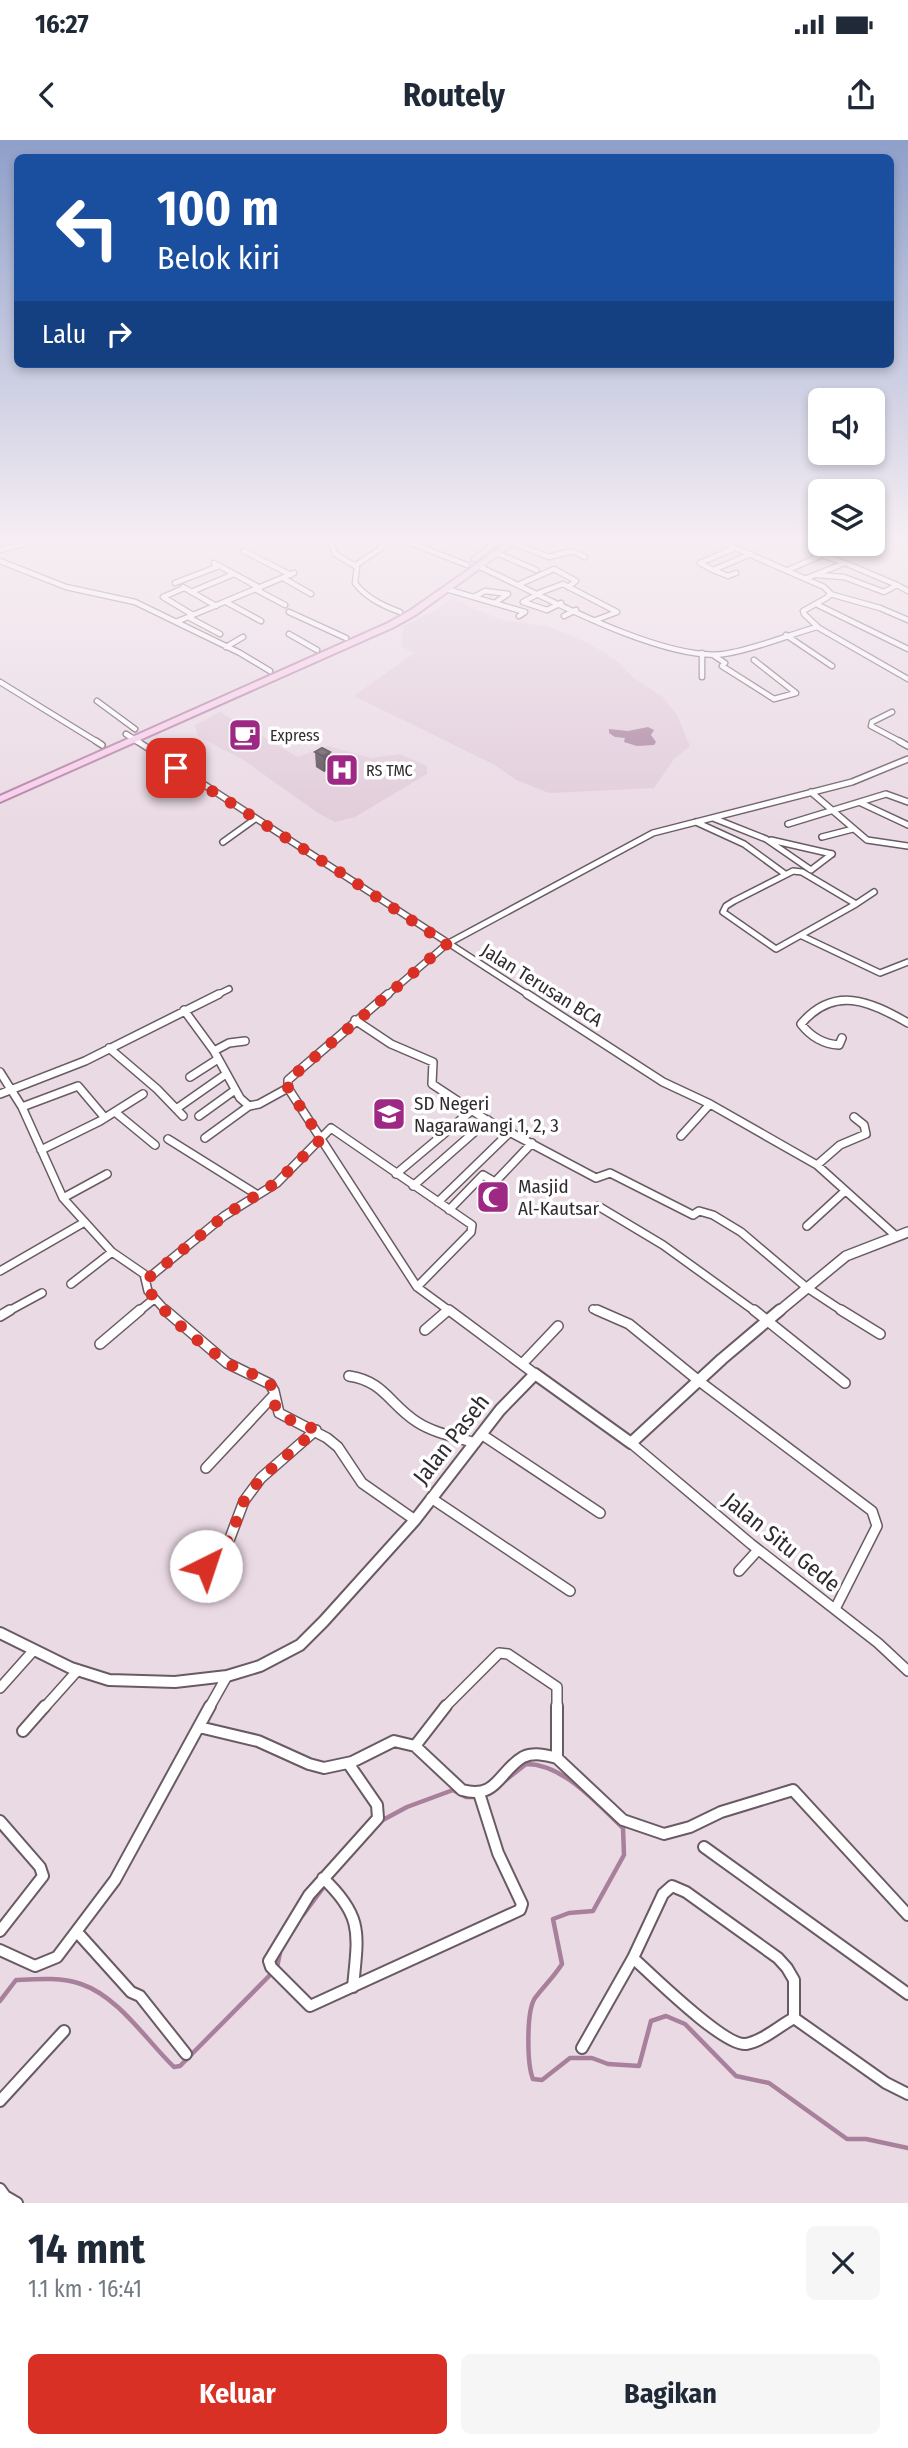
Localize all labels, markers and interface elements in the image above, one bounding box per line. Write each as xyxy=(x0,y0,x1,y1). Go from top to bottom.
text: 16:27 xyxy=(35,9,89,40)
icon: back xyxy=(28,76,66,114)
text: Routely xyxy=(403,76,505,114)
icon: share xyxy=(842,76,880,114)
text: 100 m xyxy=(157,179,279,238)
icon: left xyxy=(42,182,133,273)
text: Belok kiri xyxy=(157,239,280,277)
icon: right xyxy=(100,315,138,353)
text: Lalu xyxy=(42,319,86,350)
map controls xyxy=(808,388,885,556)
button: sound xyxy=(808,388,885,465)
button: layers xyxy=(808,479,885,556)
cafe icon: Express xyxy=(226,716,264,754)
place label: Express xyxy=(270,726,320,745)
pin xyxy=(146,738,206,798)
icon: arrive xyxy=(157,749,195,787)
hospital icon: RS TMC xyxy=(323,751,361,789)
place label: RS TMC xyxy=(366,761,413,780)
street label: Jalan Terusan BCA xyxy=(477,939,607,1031)
place label: SD Negeri Nagarawangi 1, 2, 3 xyxy=(414,1092,559,1137)
school or university icon: SD Negeri Nagarawangi 1, 2, 3 xyxy=(370,1095,408,1133)
place label: Masjid Al-Kautsar xyxy=(518,1175,599,1220)
mosque icon: Masjid Al-Kautsar xyxy=(474,1178,512,1216)
street label: Jalan Paseh xyxy=(407,1388,495,1490)
street label: Jalan Situ Gede xyxy=(718,1486,846,1598)
position arrow xyxy=(169,1529,243,1603)
text: 14 mnt xyxy=(28,2224,145,2274)
button: close xyxy=(806,2226,880,2300)
text: 1.1 km · 16:41 xyxy=(28,2275,142,2303)
button: Keluar xyxy=(28,2354,447,2434)
button: Bagikan xyxy=(461,2354,880,2434)

